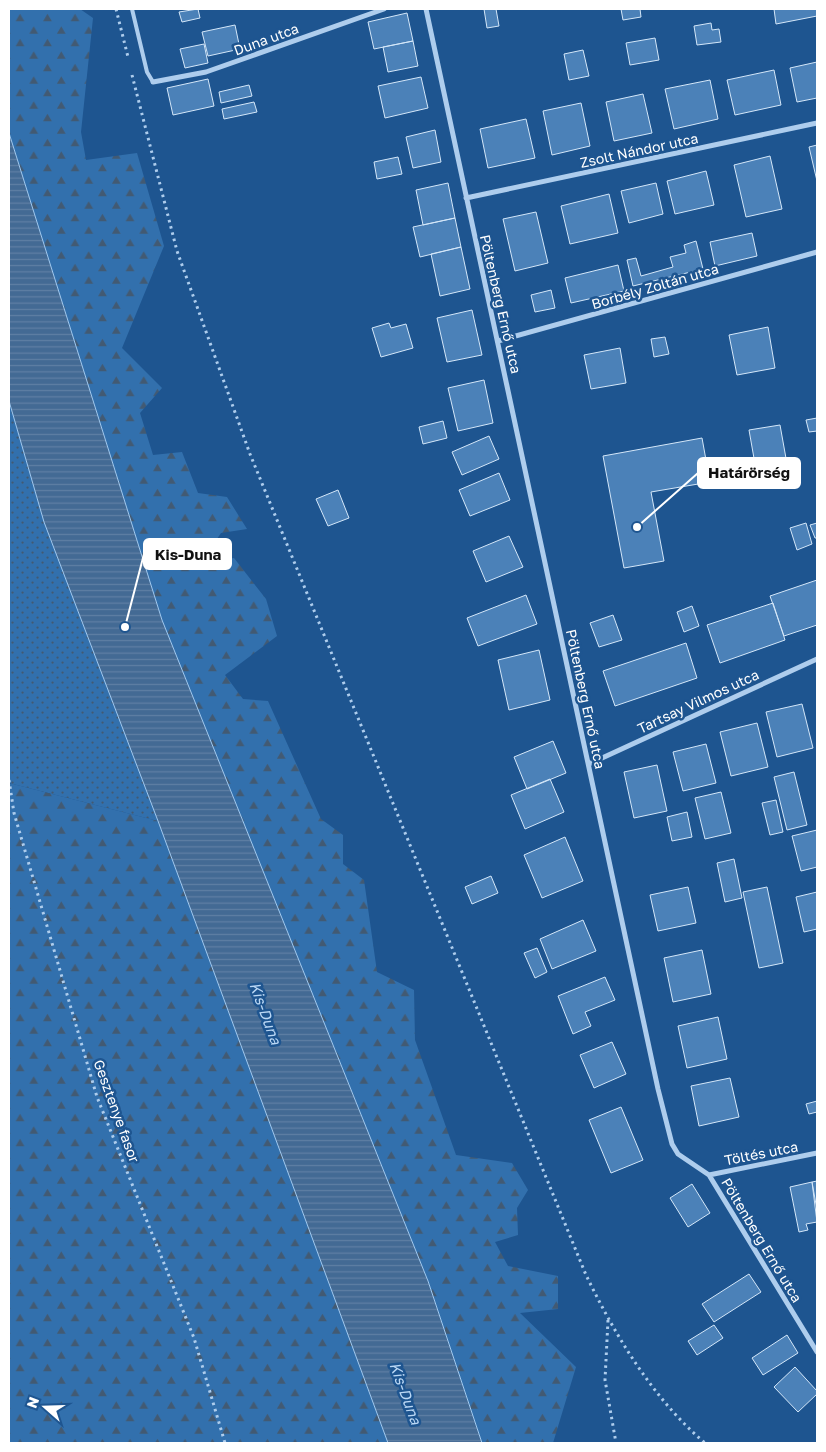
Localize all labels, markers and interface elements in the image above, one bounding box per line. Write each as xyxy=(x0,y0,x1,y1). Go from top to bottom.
street label: Duna utca xyxy=(231,19,301,59)
street label: Zsolt Nándor utca xyxy=(578,129,700,171)
street label: Pöltenberg Ernő utca xyxy=(477,233,525,375)
street label: Borbély Zoltán utca xyxy=(589,260,721,312)
callout: Határörség xyxy=(698,458,800,488)
text: Határörség xyxy=(708,463,790,481)
callout: Kis-Duna xyxy=(144,539,231,569)
text: Kis-Duna xyxy=(155,545,222,563)
street label: Pöltenberg Ernő utca xyxy=(563,628,609,770)
street label: Tartsay Vilmos utca xyxy=(635,665,761,737)
water label: Kis-Duna xyxy=(246,979,286,1047)
street label: Gesztenye fasor xyxy=(91,1057,144,1165)
street label: Töltés utca xyxy=(723,1138,799,1168)
street label: Pöltenberg Ernő utca xyxy=(718,1175,806,1305)
water label: Kis-Duna xyxy=(386,1359,426,1427)
north arrow xyxy=(20,1382,70,1432)
text: N xyxy=(23,1394,42,1410)

